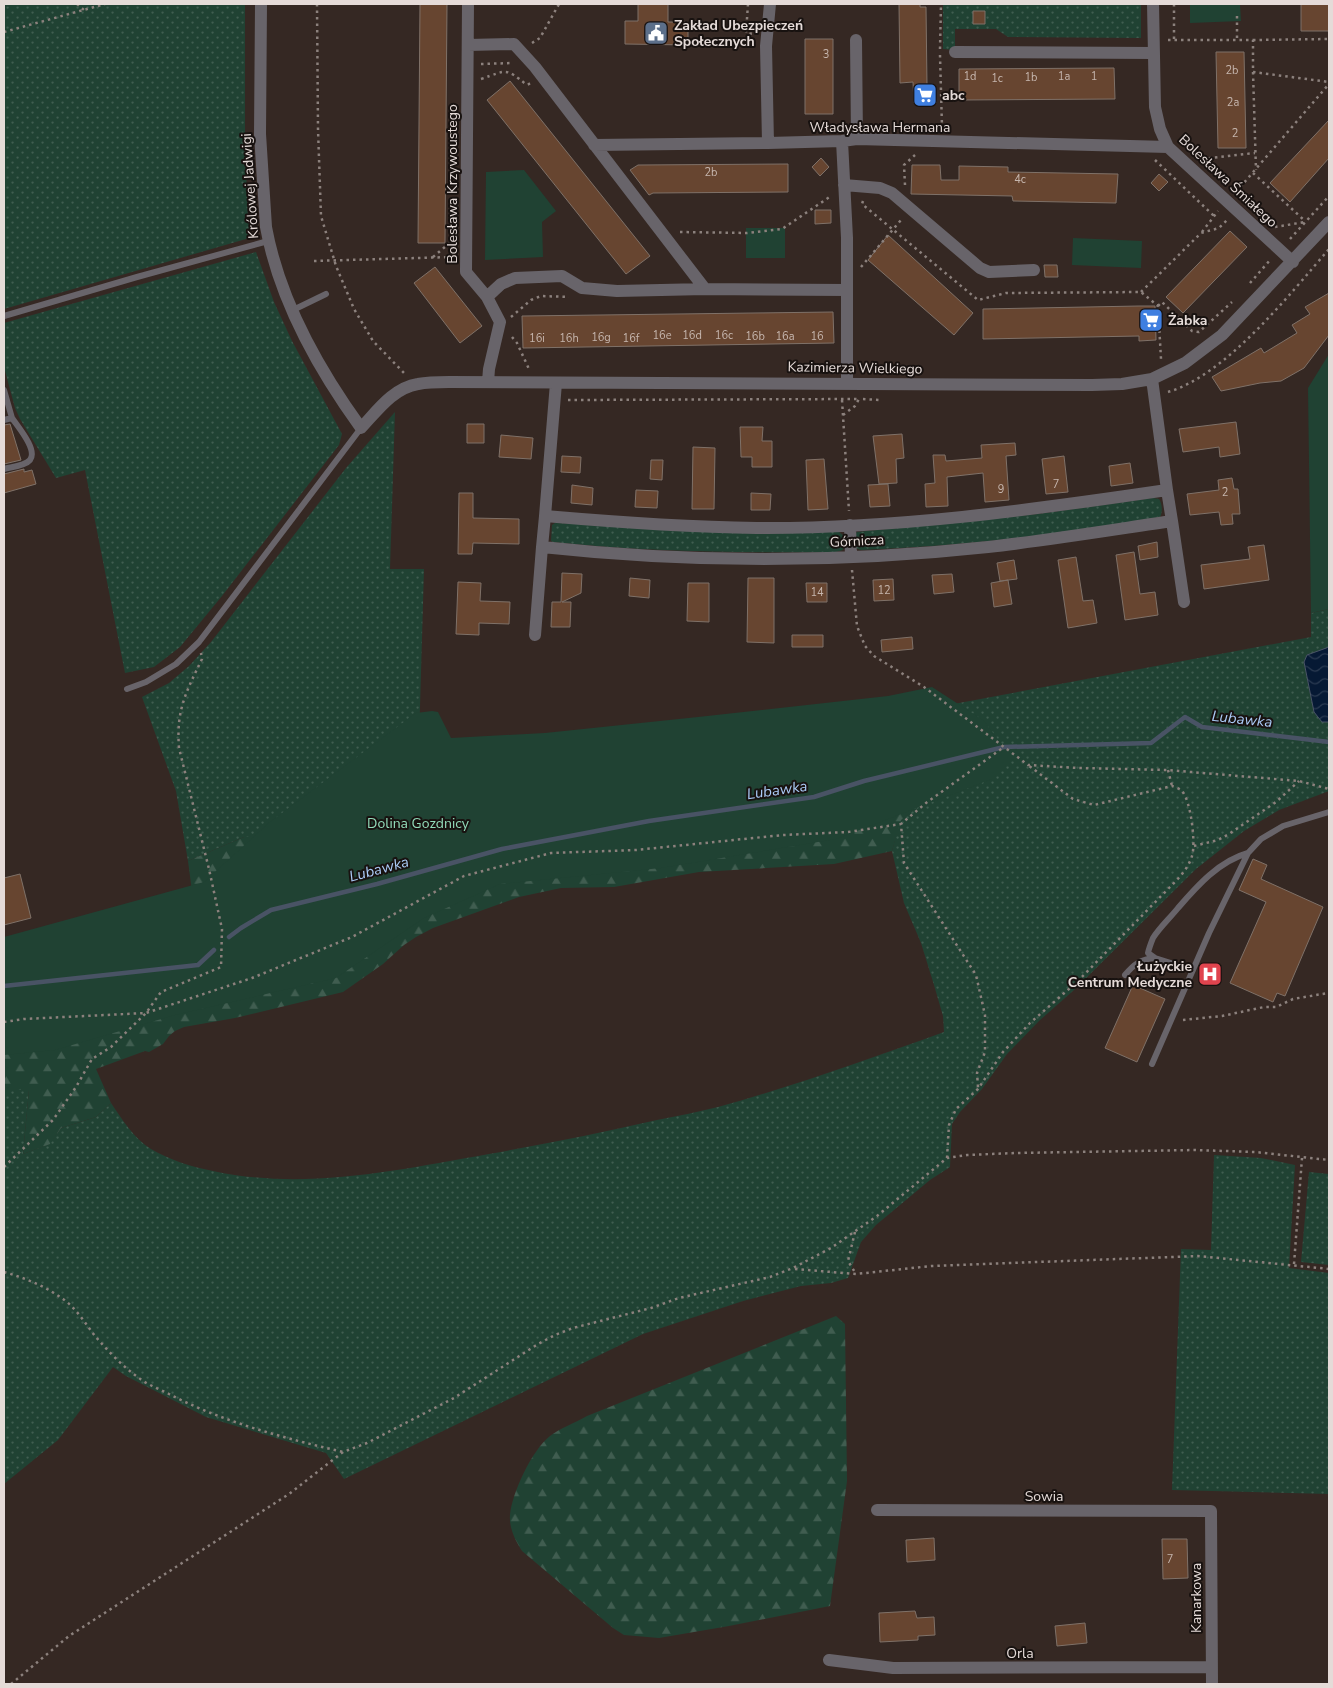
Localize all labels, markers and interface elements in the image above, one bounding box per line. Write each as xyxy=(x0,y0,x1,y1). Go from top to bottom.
place label: Zakład Ubezpieczeń Społecznych xyxy=(674,16,803,51)
public building icon: Zakład Ubezpieczeń Społecznych xyxy=(643,20,669,46)
house number: 3 xyxy=(823,47,829,62)
house number: 2b xyxy=(1225,63,1239,78)
house number: 1d xyxy=(963,69,977,84)
house number: 1a xyxy=(1058,69,1070,84)
house number: 1 xyxy=(1091,69,1097,84)
house number: 1b xyxy=(1024,70,1038,85)
house number: 1c xyxy=(991,71,1003,86)
supermarket icon: abc xyxy=(912,82,938,108)
place label: abc xyxy=(942,86,965,105)
house number: 2a xyxy=(1227,95,1239,110)
street label: Bolesława Krzywoustego xyxy=(443,104,462,264)
street label: Władysława Hermana xyxy=(810,118,950,137)
house number: 2 xyxy=(1232,126,1238,141)
street label: Bolesława Śmiałego xyxy=(1175,130,1282,232)
street label: Królowej Jadwigi xyxy=(237,133,263,239)
house number: 2b xyxy=(704,165,718,180)
house number: 4c xyxy=(1014,172,1026,187)
supermarket icon: Żabka xyxy=(1138,307,1164,333)
place label: Żabka xyxy=(1168,311,1207,330)
house number: 16e xyxy=(652,328,672,343)
house number: 16d xyxy=(682,328,702,343)
house number: 16c xyxy=(715,328,733,343)
house number: 16b xyxy=(745,329,765,344)
house number: 16a xyxy=(775,329,795,344)
house number: 16 xyxy=(810,329,824,344)
house number: 16g xyxy=(591,330,611,345)
house number: 16i xyxy=(529,331,545,346)
house number: 16h xyxy=(559,331,579,346)
house number: 16f xyxy=(623,331,640,346)
street label: Kazimierza Wielkiego xyxy=(787,357,923,379)
house number: 7 xyxy=(1053,477,1059,492)
house number: 9 xyxy=(998,482,1004,497)
house number: 2 xyxy=(1222,485,1228,500)
street label: Górnicza xyxy=(829,530,885,552)
house number: 12 xyxy=(877,583,891,598)
house number: 14 xyxy=(810,585,824,600)
water label: Lubawka xyxy=(1211,706,1273,732)
water label: Lubawka xyxy=(745,776,809,804)
park label: Dolina Gozdnicy xyxy=(367,814,470,833)
water label: Lubawka xyxy=(347,851,411,887)
place label: Łużyckie Centrum Medyczne xyxy=(1068,957,1192,992)
hospital icon: Łużyckie Centrum Medyczne xyxy=(1197,961,1223,987)
street label: Sowia xyxy=(1025,1487,1063,1506)
house number: 7 xyxy=(1167,1552,1173,1567)
street label: Kanarkowa xyxy=(1187,1563,1206,1633)
street label: Orla xyxy=(1006,1644,1034,1663)

